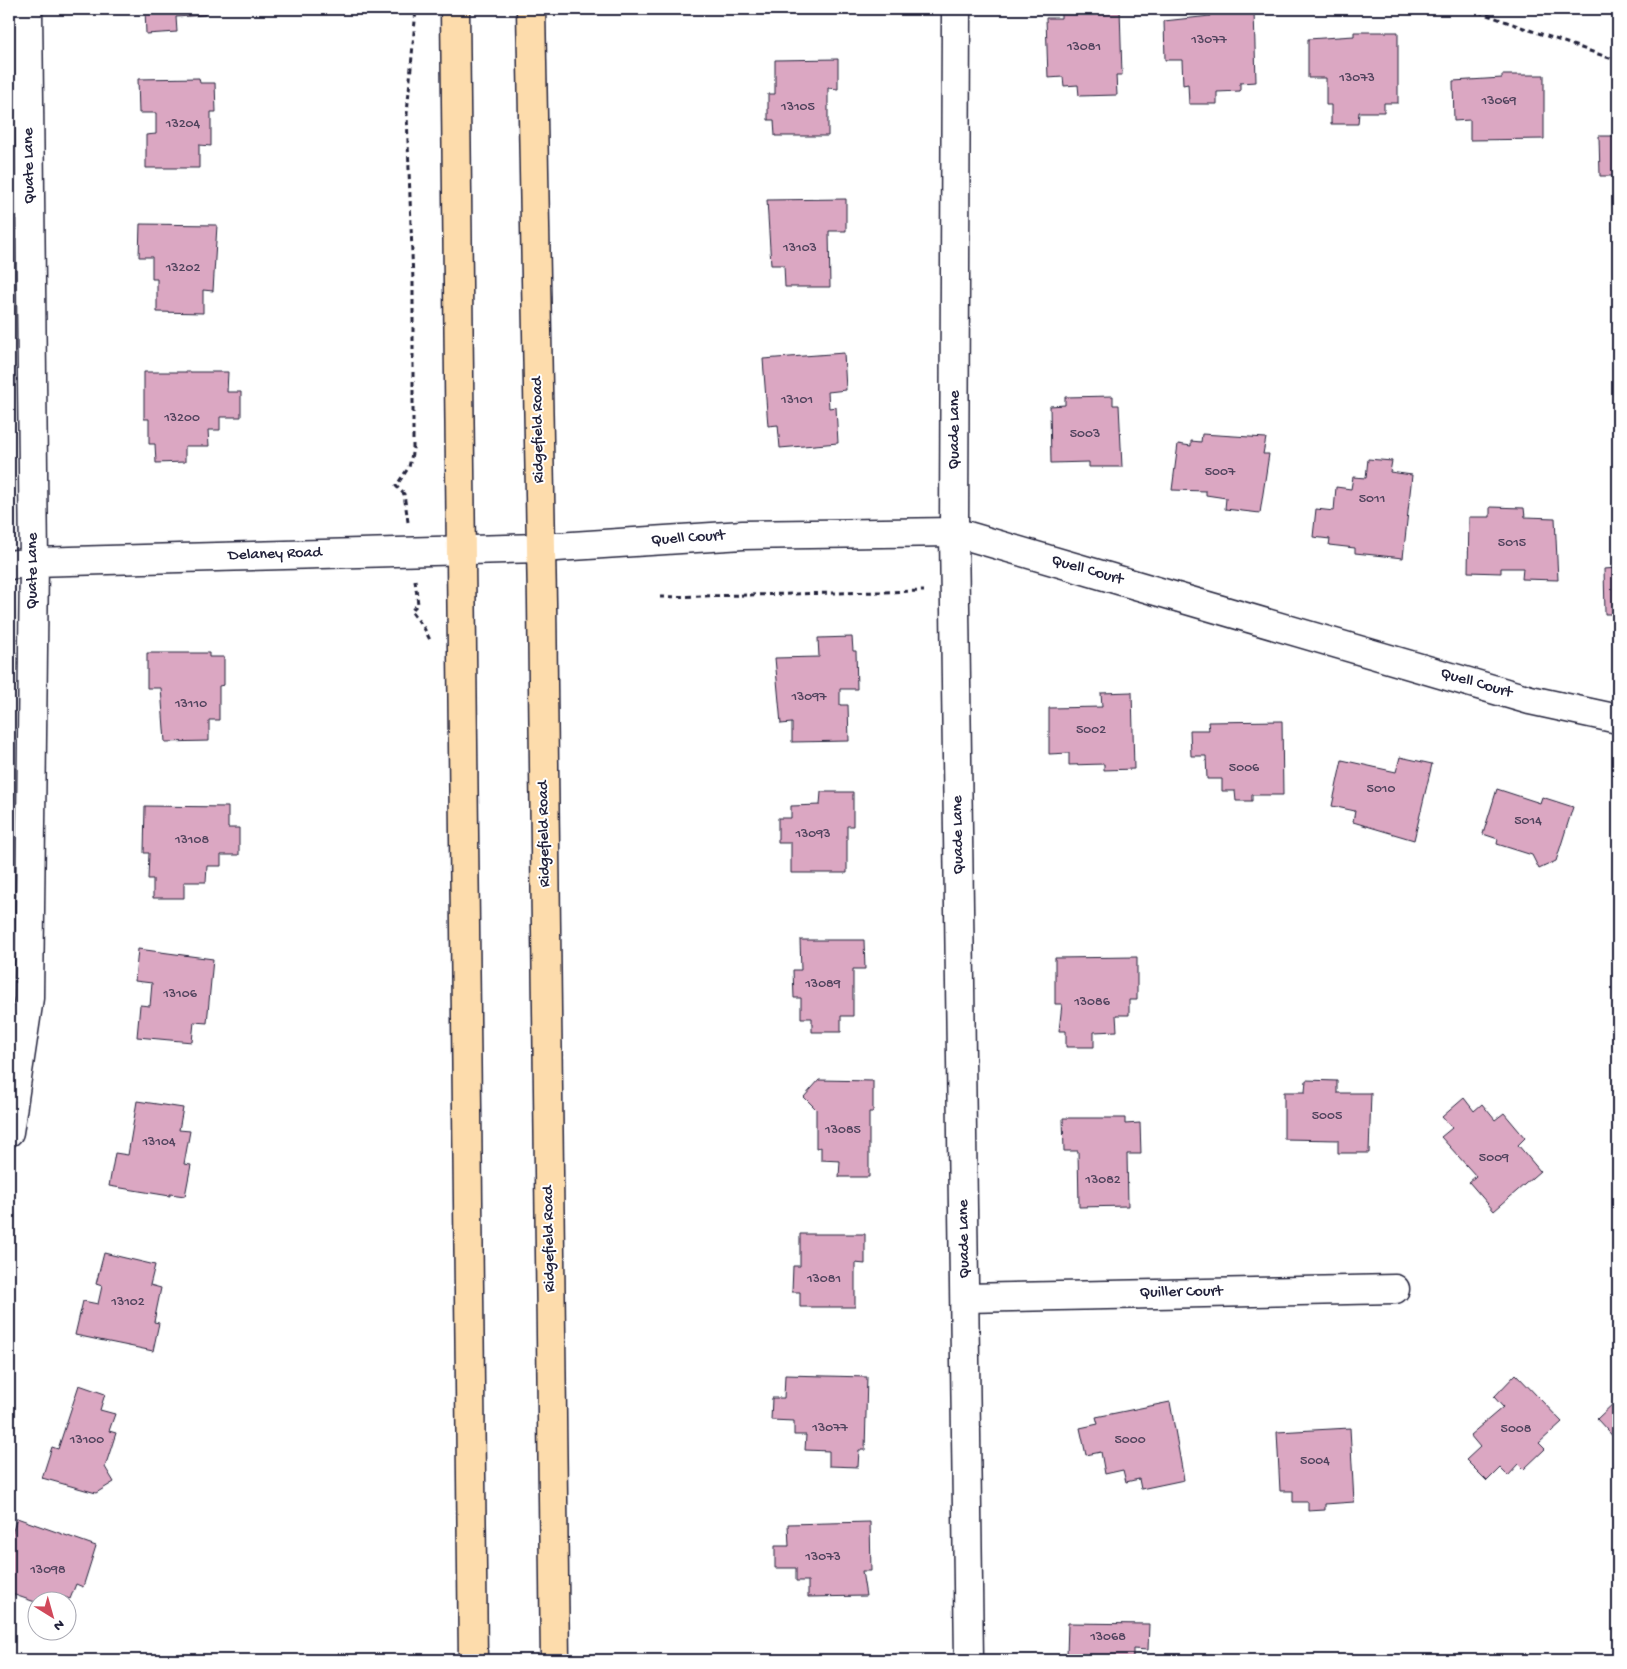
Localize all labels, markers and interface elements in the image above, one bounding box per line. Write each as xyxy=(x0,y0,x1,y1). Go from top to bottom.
house number: 13077 xyxy=(1190,32,1227,49)
house number: 13081 xyxy=(1066,39,1101,56)
house number: 13073 xyxy=(1338,70,1375,87)
house number: 13069 xyxy=(1481,93,1516,110)
house number: 13105 xyxy=(780,99,815,116)
house number: 13204 xyxy=(165,116,201,133)
street label: Quate Lane xyxy=(20,127,40,204)
house number: 13103 xyxy=(782,240,817,257)
house number: 13202 xyxy=(165,260,200,277)
street label: Ridgefield Road xyxy=(529,375,549,484)
street label: Quade Lane xyxy=(946,390,965,470)
house number: 13101 xyxy=(780,392,813,409)
house number: 13200 xyxy=(163,410,200,427)
house number: 5003 xyxy=(1070,426,1100,443)
house number: 5007 xyxy=(1205,464,1236,481)
house number: 5011 xyxy=(1359,491,1385,508)
street label: Quell Court xyxy=(650,527,727,551)
street label: Quate Lane xyxy=(24,532,43,609)
house number: 5015 xyxy=(1498,535,1526,552)
street label: Delaney Road xyxy=(227,544,324,566)
street label: Quell Court xyxy=(1049,552,1127,591)
street label: Quell Court xyxy=(1438,665,1516,704)
house number: 13097 xyxy=(790,689,827,706)
house number: 13110 xyxy=(174,696,207,713)
house number: 5002 xyxy=(1076,722,1106,739)
house number: 5006 xyxy=(1229,760,1260,777)
street label: Ridgefield Road xyxy=(535,779,555,888)
house number: 5010 xyxy=(1367,781,1396,798)
street label: Quade Lane xyxy=(949,795,969,875)
house number: 5014 xyxy=(1514,813,1542,830)
house number: 13093 xyxy=(794,826,831,843)
house number: 13108 xyxy=(174,832,209,849)
house number: 13089 xyxy=(804,976,841,993)
house number: 13106 xyxy=(162,986,198,1003)
house number: 13086 xyxy=(1073,994,1111,1011)
house number: 5005 xyxy=(1312,1108,1342,1125)
house number: 13085 xyxy=(824,1122,861,1139)
house number: 13104 xyxy=(141,1134,176,1151)
house number: 5009 xyxy=(1479,1150,1509,1167)
house number: 13082 xyxy=(1084,1172,1121,1189)
street label: Ridgefield Road xyxy=(540,1184,560,1293)
street label: Quade Lane xyxy=(955,1199,975,1279)
house number: 13081 xyxy=(806,1271,841,1288)
street label: Quiller Court xyxy=(1139,1283,1224,1303)
house number: 13102 xyxy=(110,1294,145,1311)
house number: 13077 xyxy=(811,1420,848,1437)
house number: 5008 xyxy=(1501,1421,1532,1438)
house number: 13100 xyxy=(69,1432,104,1449)
house number: 5000 xyxy=(1114,1432,1146,1449)
house number: 5004 xyxy=(1300,1453,1330,1470)
house number: 13073 xyxy=(804,1549,841,1566)
house number: 13098 xyxy=(29,1562,66,1579)
north arrow xyxy=(28,1592,78,1642)
text: N xyxy=(50,1615,67,1634)
house number: 13068 xyxy=(1089,1629,1126,1646)

